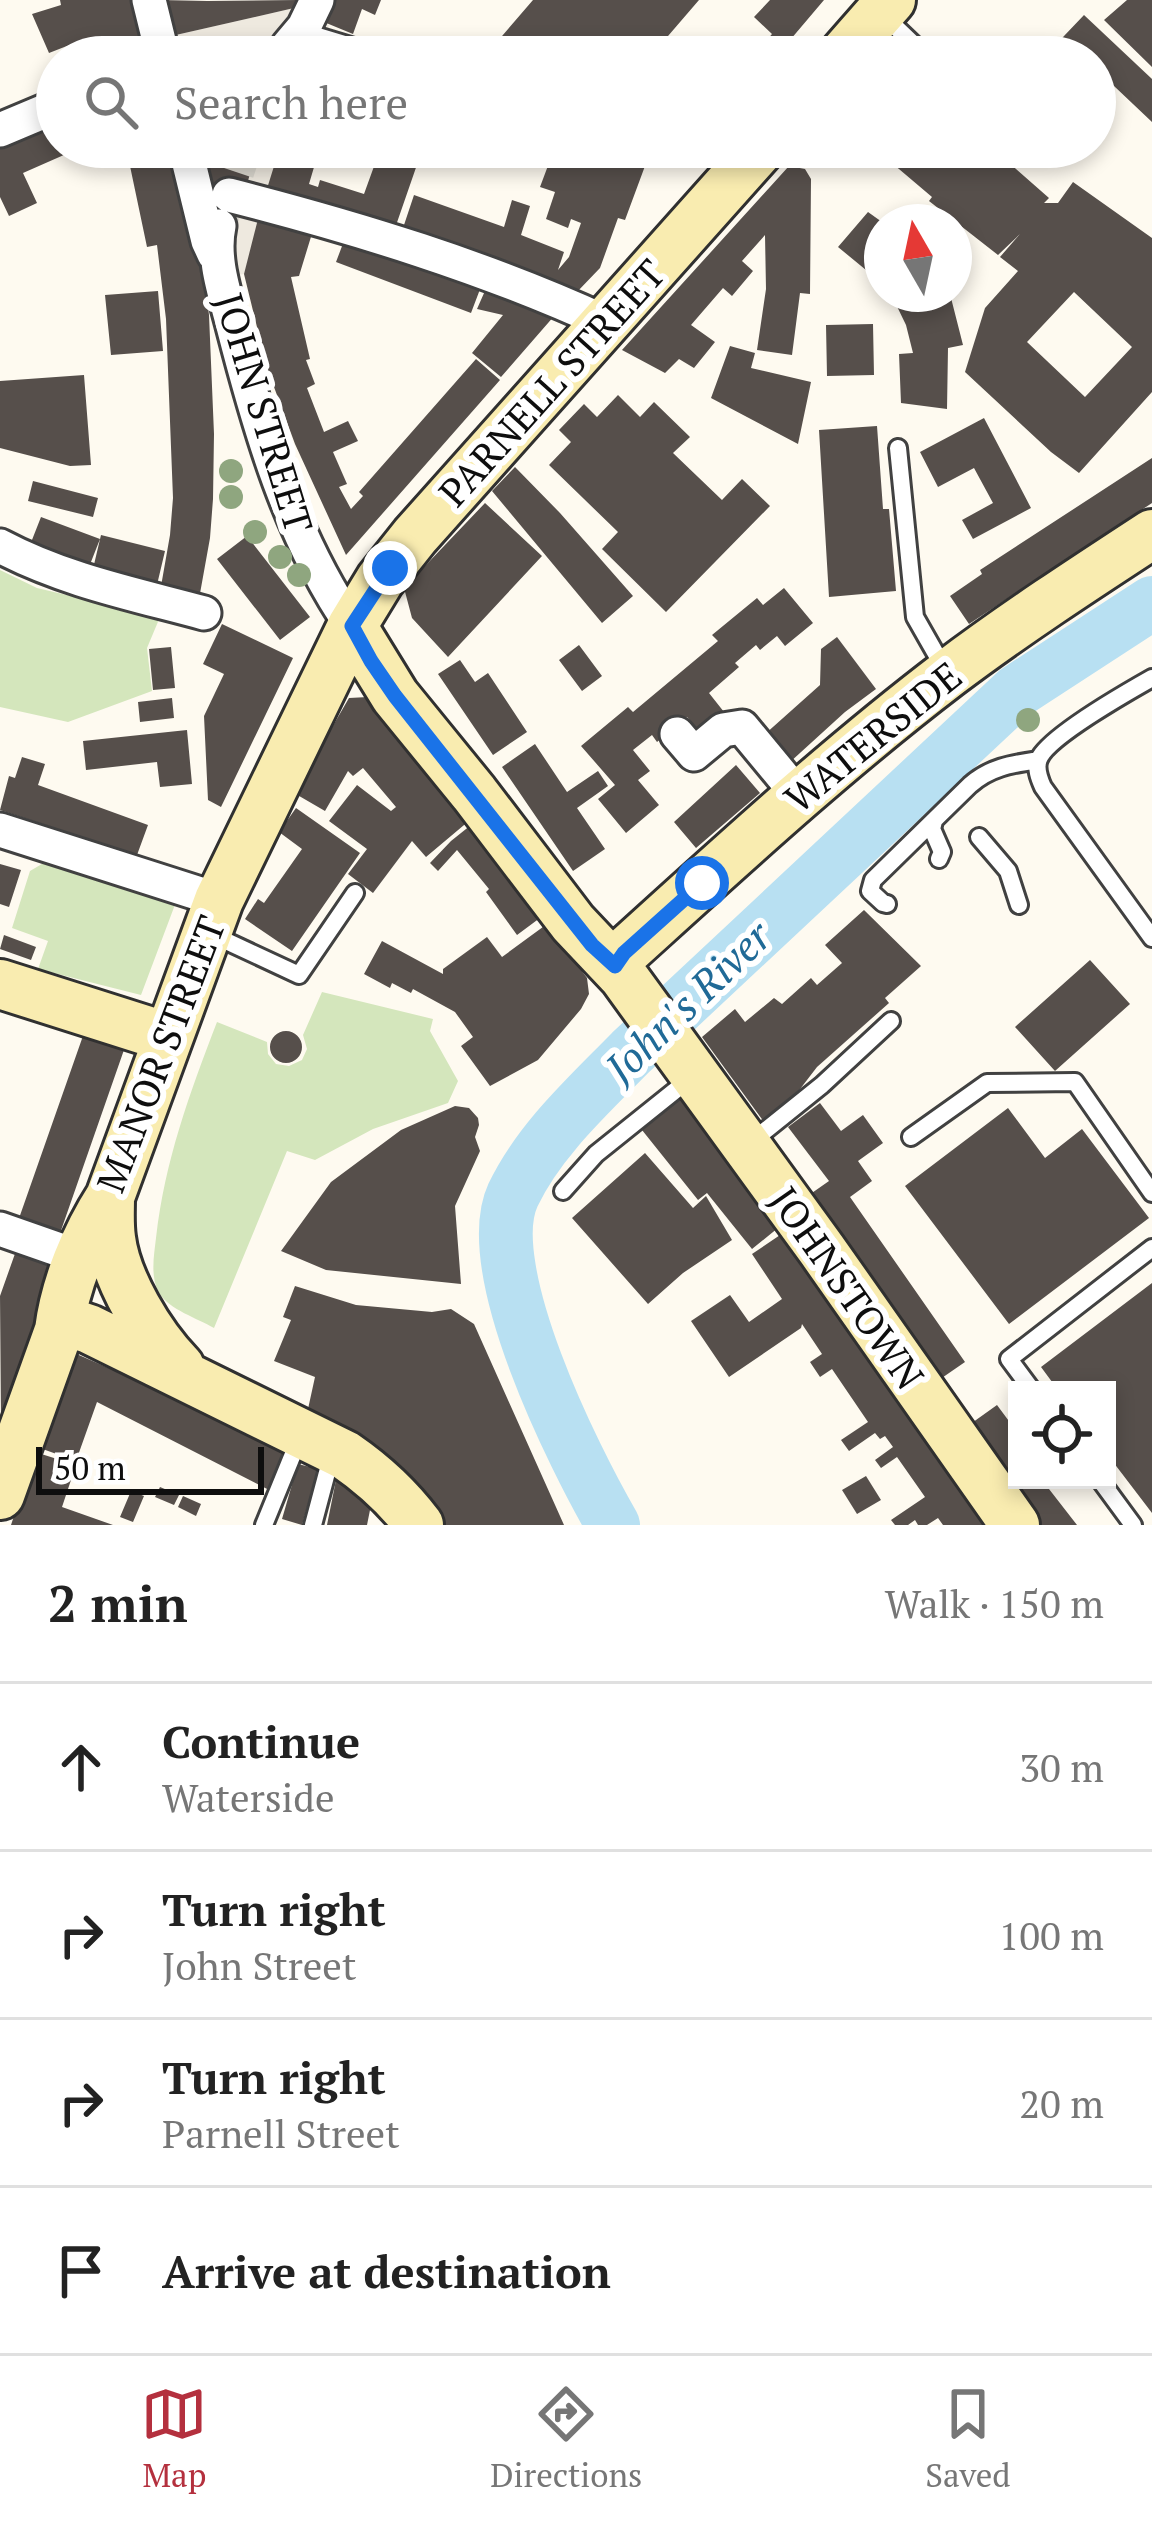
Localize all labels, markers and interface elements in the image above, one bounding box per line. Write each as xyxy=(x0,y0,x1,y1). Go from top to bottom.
search box xyxy=(36,36,1116,168)
icon: search xyxy=(78,69,144,135)
text: Search here xyxy=(174,72,408,132)
north arrow xyxy=(864,204,972,312)
street label: PARNELL STREET xyxy=(427,248,676,517)
street label: JOHN STREET xyxy=(204,287,326,539)
route end xyxy=(363,541,417,595)
street label: WATERSIDE xyxy=(773,649,971,823)
route start xyxy=(675,856,729,910)
water label: John's River xyxy=(591,907,784,1096)
street label: MANOR STREET xyxy=(84,908,237,1199)
street label: JOHNSTOWN xyxy=(759,1176,937,1399)
map controls xyxy=(1008,1381,1116,1489)
button: locate xyxy=(1008,1381,1116,1489)
scale bar xyxy=(36,1441,264,1494)
text: 50 m xyxy=(54,1446,126,1489)
text: 2 min xyxy=(48,1569,188,1637)
text: Walk · 150 m xyxy=(885,1577,1104,1629)
text: Continue xyxy=(162,1711,360,1771)
icon: ahead xyxy=(48,1734,114,1800)
text: 30 m xyxy=(1019,1741,1104,1793)
text: Waterside xyxy=(162,1771,335,1823)
text: Turn right xyxy=(162,1879,386,1939)
icon: right xyxy=(48,1902,114,1968)
text: 100 m xyxy=(999,1909,1104,1961)
text: John Street xyxy=(162,1939,356,1991)
text: Turn right xyxy=(162,2047,386,2107)
icon: right xyxy=(48,2070,114,2136)
text: 20 m xyxy=(1019,2077,1104,2129)
text: Parnell Street xyxy=(162,2107,400,2159)
icon: arrive xyxy=(48,2238,114,2304)
text: Arrive at destination xyxy=(162,2241,611,2301)
tab: Map xyxy=(141,2381,207,2496)
tab: Directions xyxy=(490,2381,642,2496)
tab: Saved xyxy=(925,2381,1011,2496)

